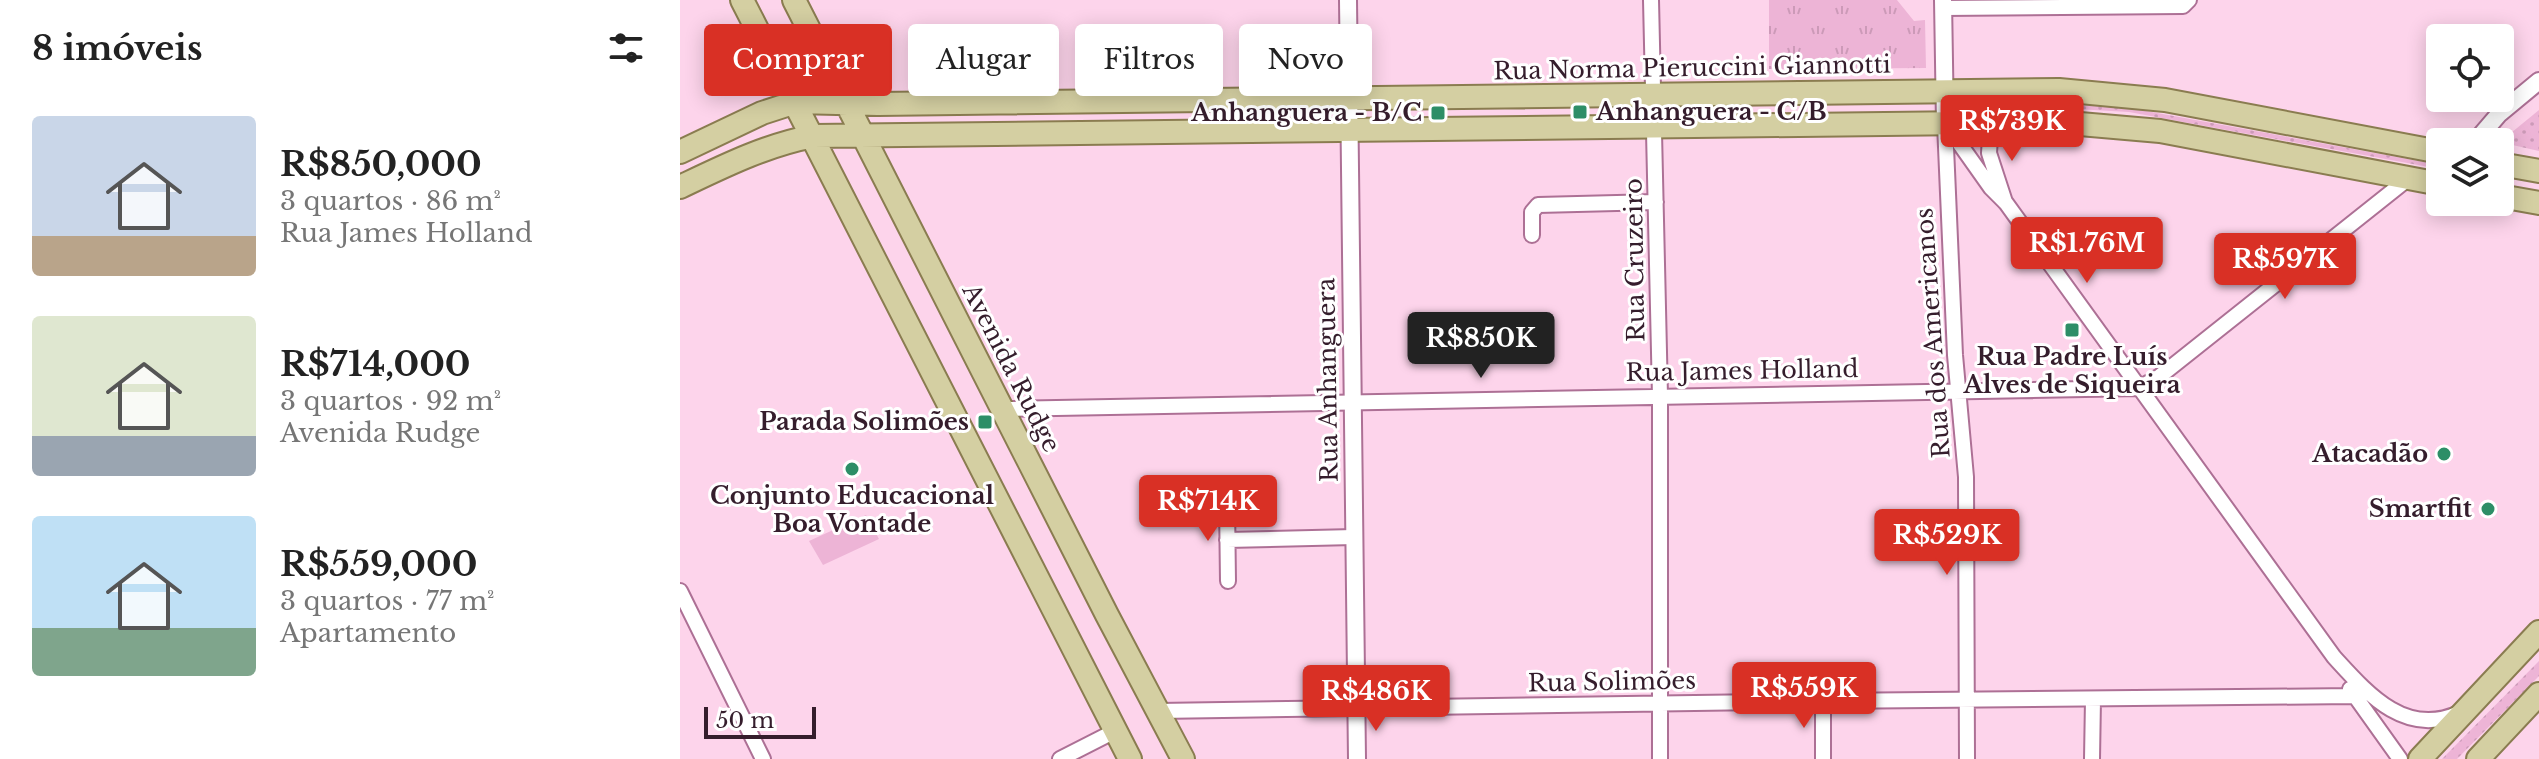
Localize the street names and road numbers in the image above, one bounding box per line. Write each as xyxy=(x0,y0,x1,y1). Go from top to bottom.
street label: Rua Norma Pieruccini Giannotti xyxy=(1493,50,1891,85)
street label: Rua Cruzeiro xyxy=(1619,178,1650,342)
street label: Rua dos Americanos xyxy=(1909,207,1956,459)
street label: Rua Anhanguera xyxy=(1311,277,1344,482)
street label: Avenida Rudge xyxy=(956,278,1066,457)
street label: Rua James Holland xyxy=(1625,354,1859,387)
street label: Rua Solimões xyxy=(1528,666,1696,697)

